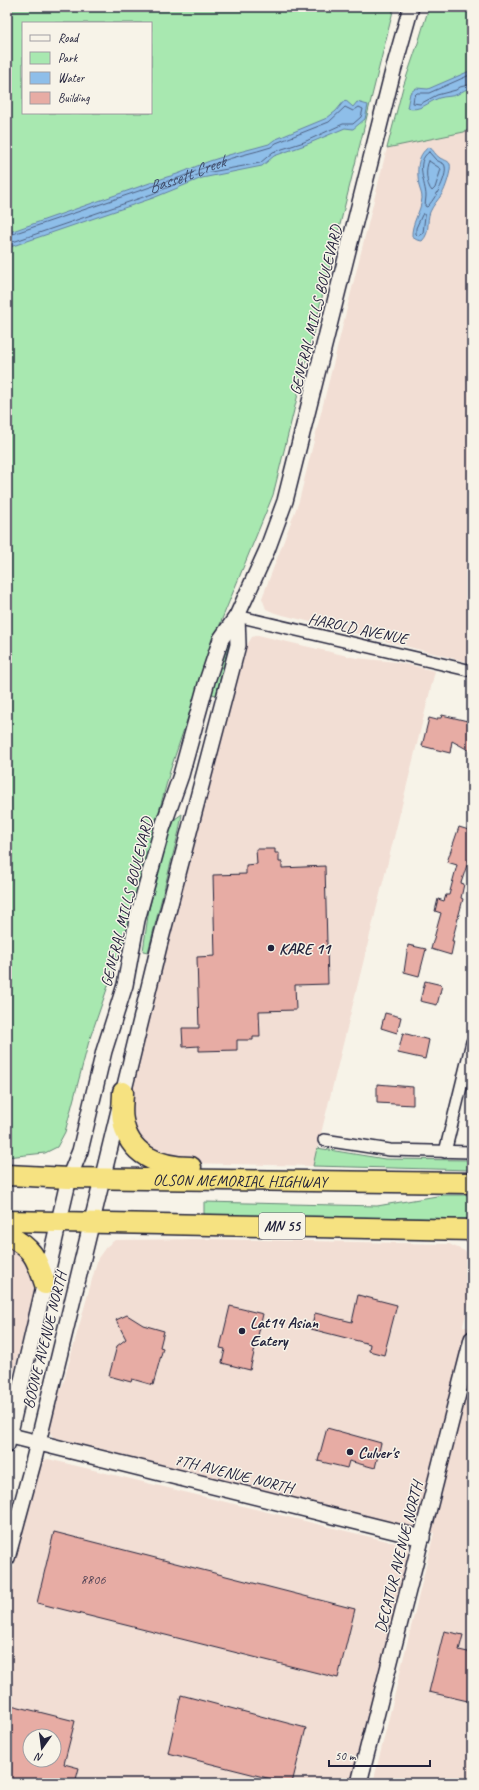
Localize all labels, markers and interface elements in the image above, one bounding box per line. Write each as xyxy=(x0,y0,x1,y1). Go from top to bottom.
legend xyxy=(22,22,152,114)
text: Road xyxy=(58,30,80,46)
text: Park xyxy=(58,50,79,66)
text: Water xyxy=(58,70,86,86)
text: Building xyxy=(58,90,90,106)
water label: Bassett Creek xyxy=(146,150,232,198)
street label: GENERAL MILLS BOULEVARD xyxy=(285,222,347,397)
street label: HAROLD AVENUE xyxy=(306,609,411,650)
street label: GENERAL MILLS BOULEVARD xyxy=(96,814,158,989)
place label: KARE 11 xyxy=(279,939,332,959)
marker: KARE 11 xyxy=(266,943,276,953)
street label: OLSON MEMORIAL HIGHWAY xyxy=(153,1170,329,1192)
road number: MN 55 xyxy=(259,1213,305,1239)
street label: BOONE AVENUE NORTH xyxy=(18,1267,72,1411)
place label: Lat14 Asian Eatery xyxy=(250,1313,319,1351)
marker: Lat14 Asian Eatery xyxy=(237,1326,247,1336)
place label: Culver's xyxy=(358,1443,400,1463)
marker: Culver's xyxy=(345,1447,355,1457)
street label: 7TH AVENUE NORTH xyxy=(172,1450,298,1499)
street label: DECATUR AVENUE NORTH xyxy=(371,1477,428,1635)
house number: 8806 xyxy=(80,1571,106,1588)
north arrow xyxy=(22,1728,62,1768)
scale bar xyxy=(329,1742,430,1768)
text: 50 m xyxy=(335,1748,357,1764)
text: N xyxy=(32,1750,45,1765)

